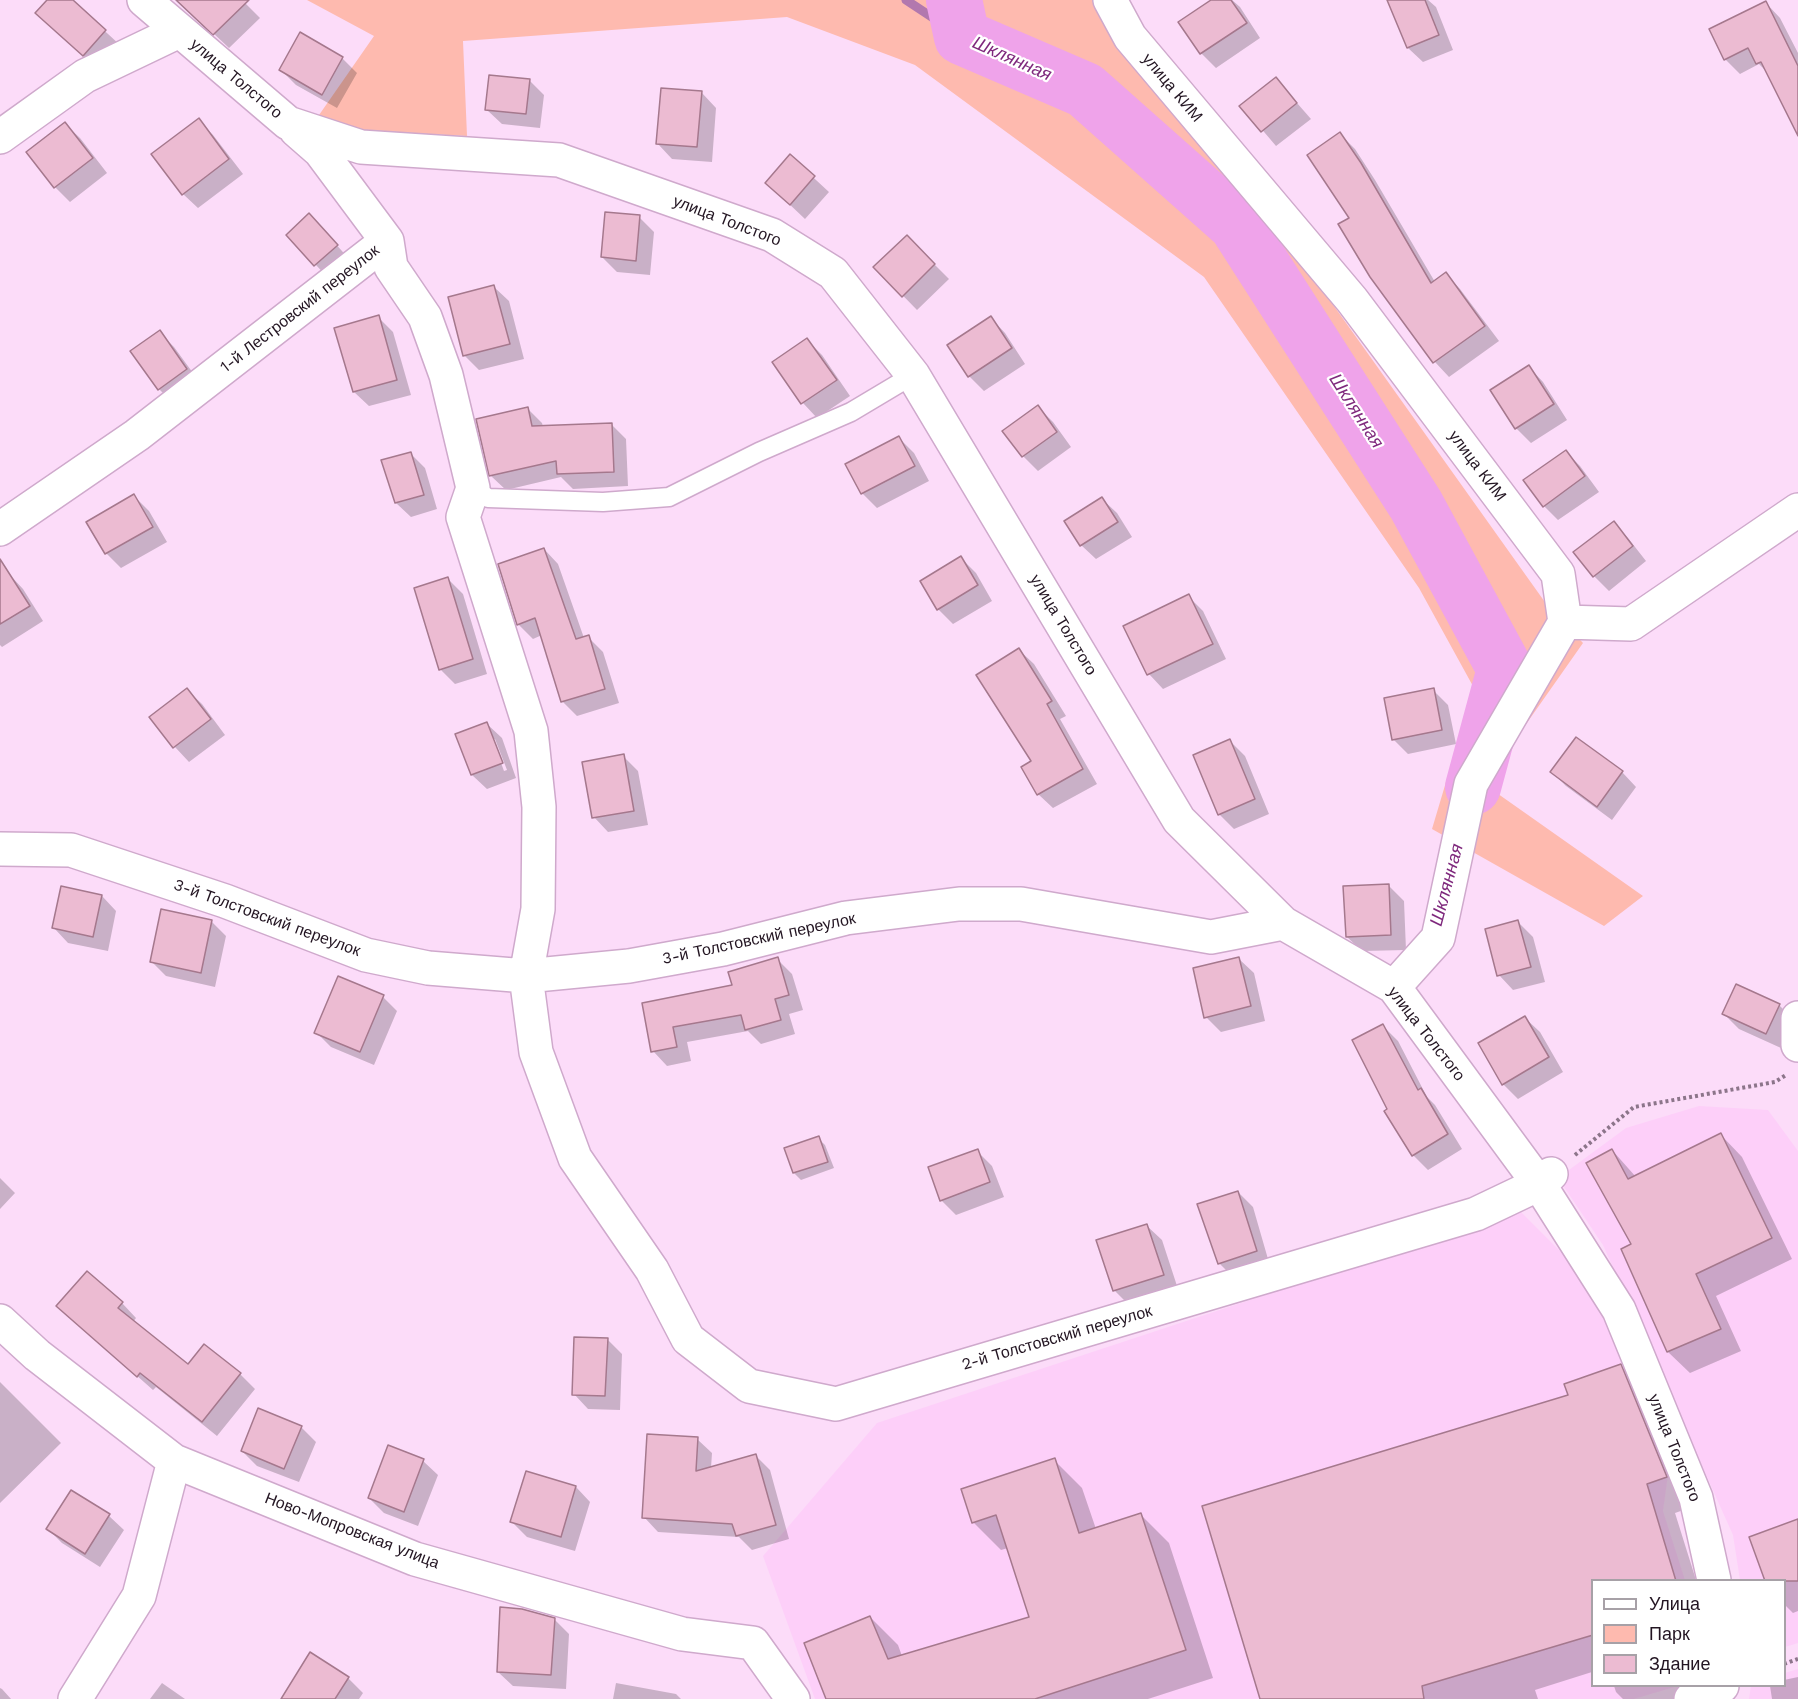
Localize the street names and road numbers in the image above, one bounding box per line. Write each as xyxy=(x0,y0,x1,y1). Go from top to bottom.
street label: улица Толстого xyxy=(186,35,286,123)
street label: улица КИМ xyxy=(1138,50,1206,126)
street label: улица Толстого xyxy=(670,192,784,250)
street label: 1-й Лестровский переулок xyxy=(217,241,383,377)
street label: улица КИМ xyxy=(1444,427,1510,505)
street label: улица Толстого xyxy=(1025,571,1101,679)
street label: 3-й Толстовский переулок xyxy=(171,875,363,961)
street label: 3-й Толстовский переулок xyxy=(661,909,857,969)
street label: улица Толстого xyxy=(1383,983,1469,1085)
street label: 2-й Толстовский переулок xyxy=(960,1302,1154,1374)
street label: улица Толстого xyxy=(1644,1391,1704,1505)
street label: Ново-Мопровская улица xyxy=(262,1489,442,1573)

